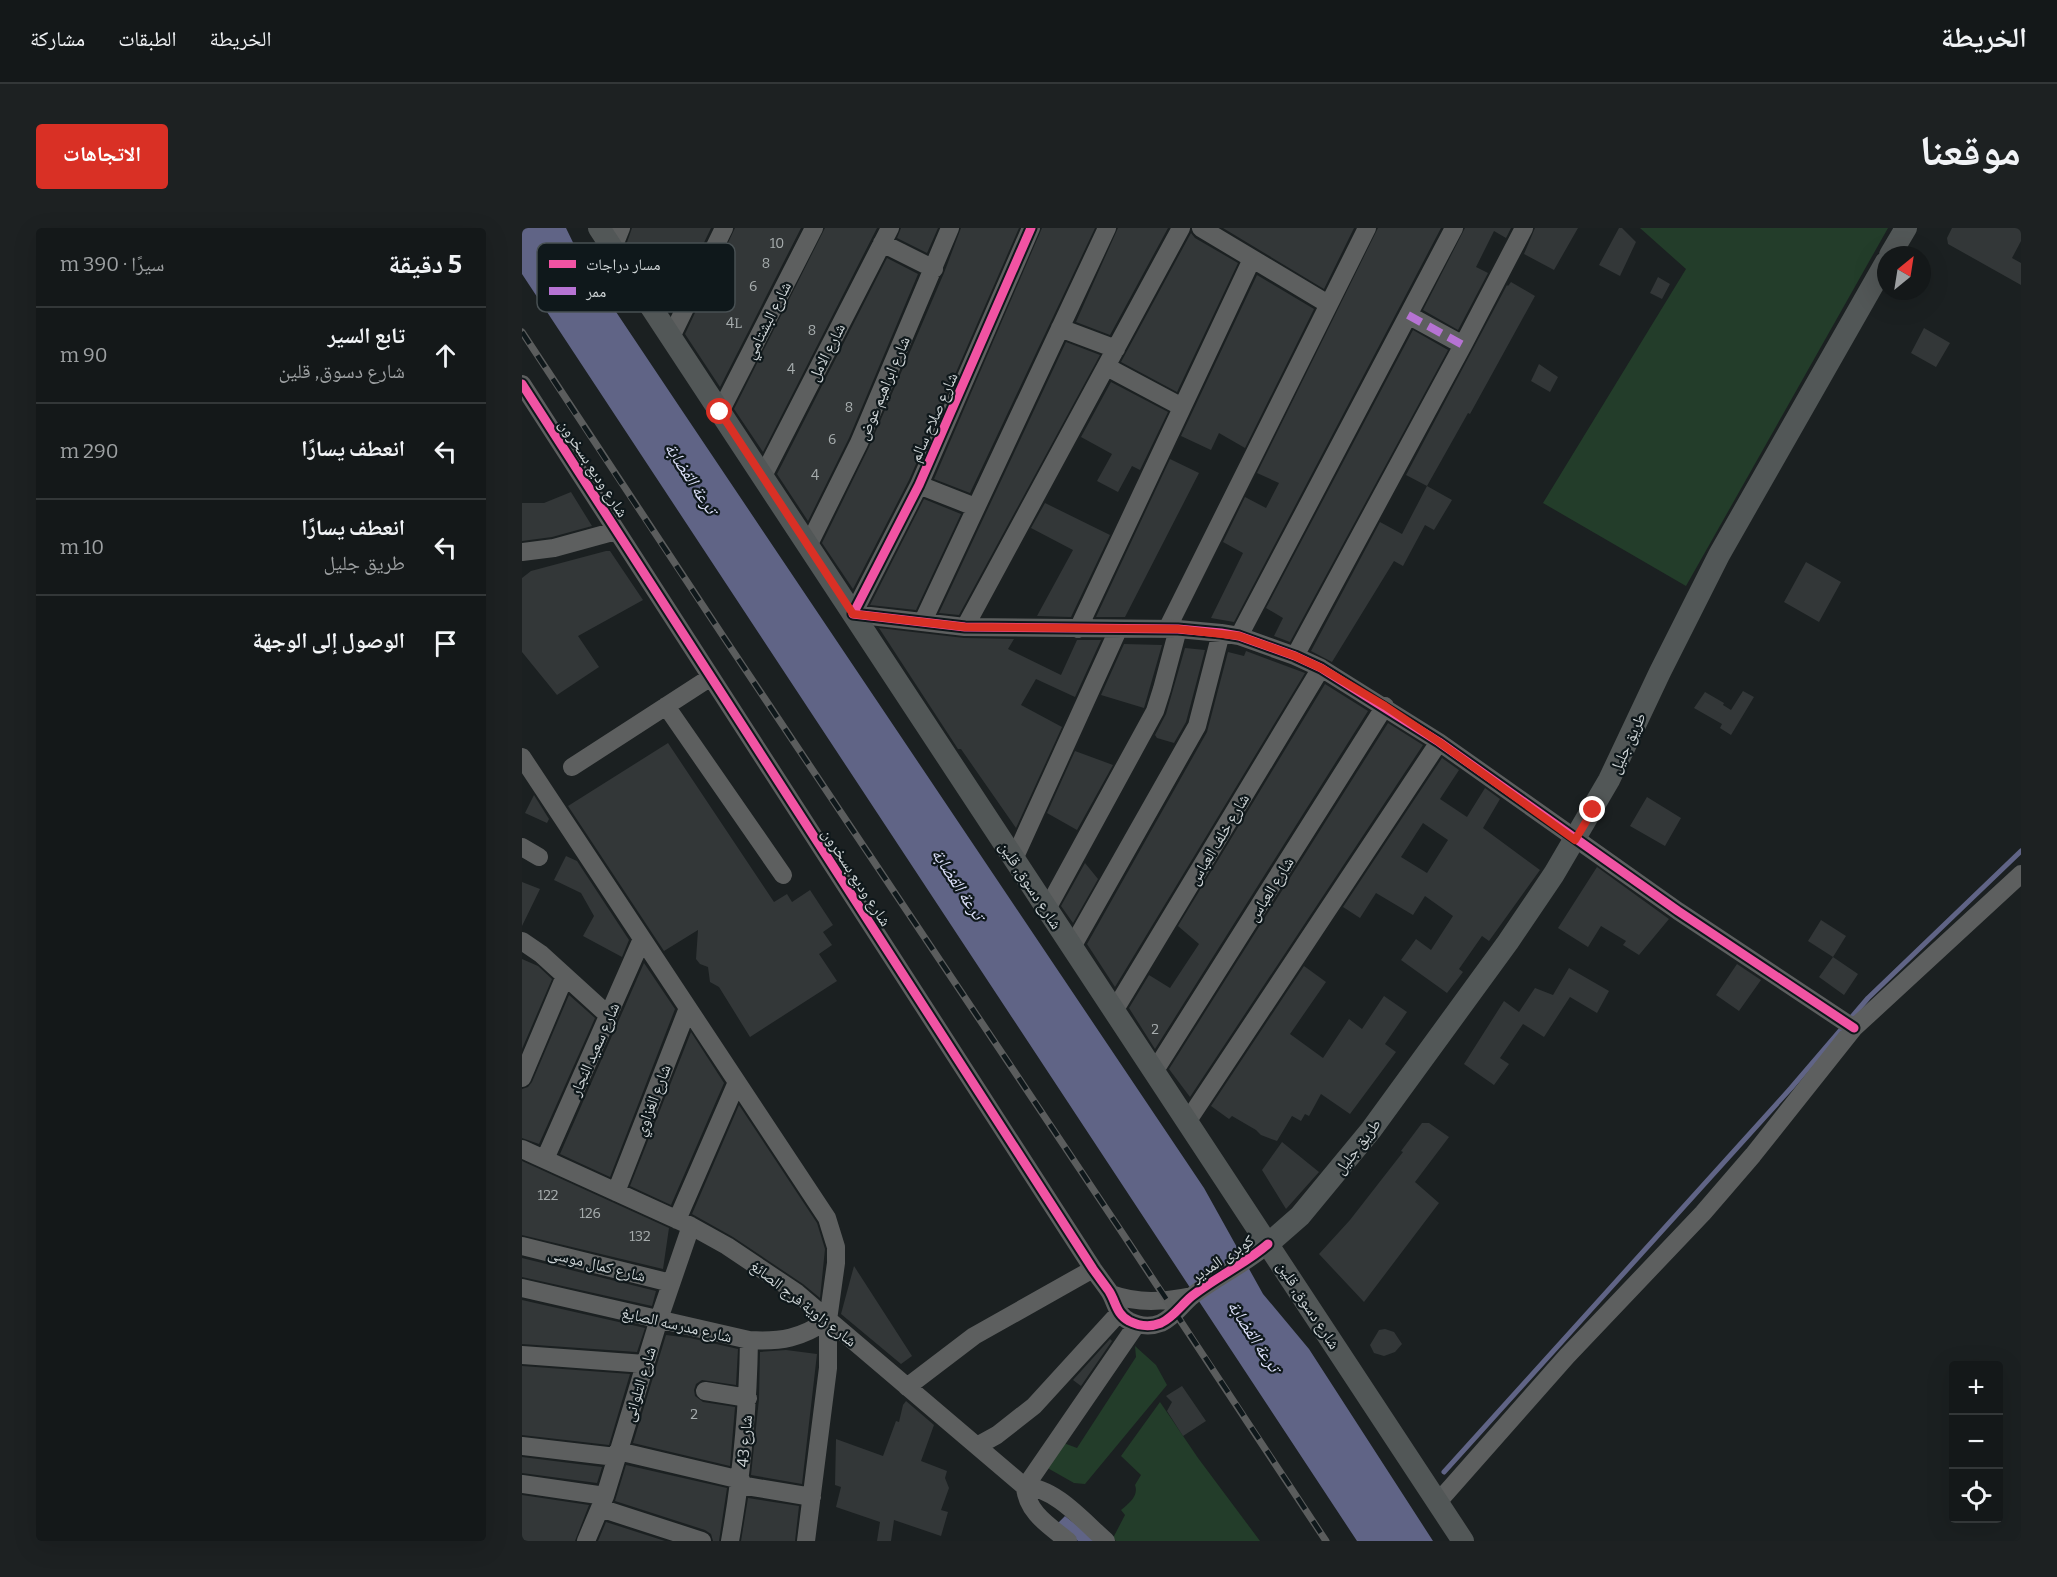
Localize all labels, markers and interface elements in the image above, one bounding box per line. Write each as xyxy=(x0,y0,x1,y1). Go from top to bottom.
text: الخريطة xyxy=(1941,21,2027,54)
text: مشاركة xyxy=(30,26,85,52)
text: الطبقات xyxy=(118,26,177,52)
text: الخريطة xyxy=(210,26,271,52)
button: الاتجاهات xyxy=(36,124,168,189)
text: موقعنا xyxy=(1920,126,2021,176)
house number: 10 xyxy=(770,235,784,252)
legend xyxy=(537,243,735,312)
north arrow xyxy=(1877,246,1931,300)
text: 5 دقيقة xyxy=(388,249,462,280)
text: سيرًا · 390 m xyxy=(60,252,164,276)
text: مسار دراجات xyxy=(586,255,661,274)
house number: 8 xyxy=(762,255,770,272)
street label: شارع البشتامي xyxy=(740,278,798,363)
house number: 6 xyxy=(749,278,757,295)
text: ممر xyxy=(585,282,606,301)
house number: 4L xyxy=(726,315,742,332)
street label: شارع الامل xyxy=(804,320,850,385)
text: تابع السير xyxy=(328,322,405,349)
house number: 8 xyxy=(808,322,816,339)
street label: شارع ابراهيم عوض xyxy=(853,334,915,443)
icon: ahead xyxy=(429,339,462,372)
text: 90 m xyxy=(60,343,108,367)
text: شارع دسوق, قلين xyxy=(279,359,405,383)
house number: 4 xyxy=(787,361,795,378)
street label: شارع صلاح سالم xyxy=(905,370,963,465)
route start xyxy=(706,398,732,424)
house number: 8 xyxy=(845,399,853,416)
street label: شارع وديع بسخرون xyxy=(554,416,632,521)
house number: 6 xyxy=(828,431,836,448)
text: انعطف يسارًا xyxy=(301,435,405,462)
icon: left xyxy=(429,435,462,468)
water label: ترعة القضابة xyxy=(660,438,724,521)
text: 290 m xyxy=(60,439,119,463)
house number: 4 xyxy=(811,467,819,484)
text: انعطف يسارًا xyxy=(301,514,405,541)
icon: left xyxy=(429,531,462,564)
text: 10 m xyxy=(60,535,104,559)
text: طريق جليل xyxy=(323,551,405,575)
text: الوصول إلى الوجهة xyxy=(252,627,405,654)
icon: arrive xyxy=(429,627,462,660)
street label: طريق جليل xyxy=(1605,710,1651,777)
street label: شارع خلف العباس xyxy=(1184,790,1254,889)
route end xyxy=(1579,796,1605,822)
street label: شارع وديع بسخرون xyxy=(817,825,895,930)
street label: شارع دسوق, قلين xyxy=(994,838,1066,933)
water label: ترعة القضابة xyxy=(927,844,991,927)
street label: شارع العباس xyxy=(1243,854,1299,926)
street label: شارع سعيد النجار xyxy=(565,1000,624,1100)
house number: 2 xyxy=(1151,1021,1159,1038)
street label: شارع الغزاوي xyxy=(630,1062,678,1140)
street label: طريق جليل xyxy=(1330,1115,1386,1178)
house number: 122 xyxy=(538,1187,558,1204)
house number: 126 xyxy=(579,1205,601,1222)
house number: 132 xyxy=(629,1228,651,1245)
street label: كوبرى المدير xyxy=(1187,1230,1258,1288)
street label: شارع كمال موسى xyxy=(546,1243,648,1287)
street label: شارع زاوية فرج الصائغ xyxy=(746,1256,860,1351)
street label: شارع دسوق, قلين xyxy=(1272,1258,1344,1353)
water label: ترعة القضابة xyxy=(1223,1296,1287,1379)
street label: شارع مدرسه الصايغ xyxy=(620,1303,734,1347)
street label: شارع التلوانى xyxy=(619,1344,661,1424)
map controls xyxy=(1949,1361,2003,1523)
button: + xyxy=(1949,1361,2003,1415)
house number: 2 xyxy=(690,1406,698,1423)
street label: شارع 43 xyxy=(733,1414,757,1468)
button: − xyxy=(1949,1415,2003,1469)
button: locate xyxy=(1949,1469,2003,1523)

